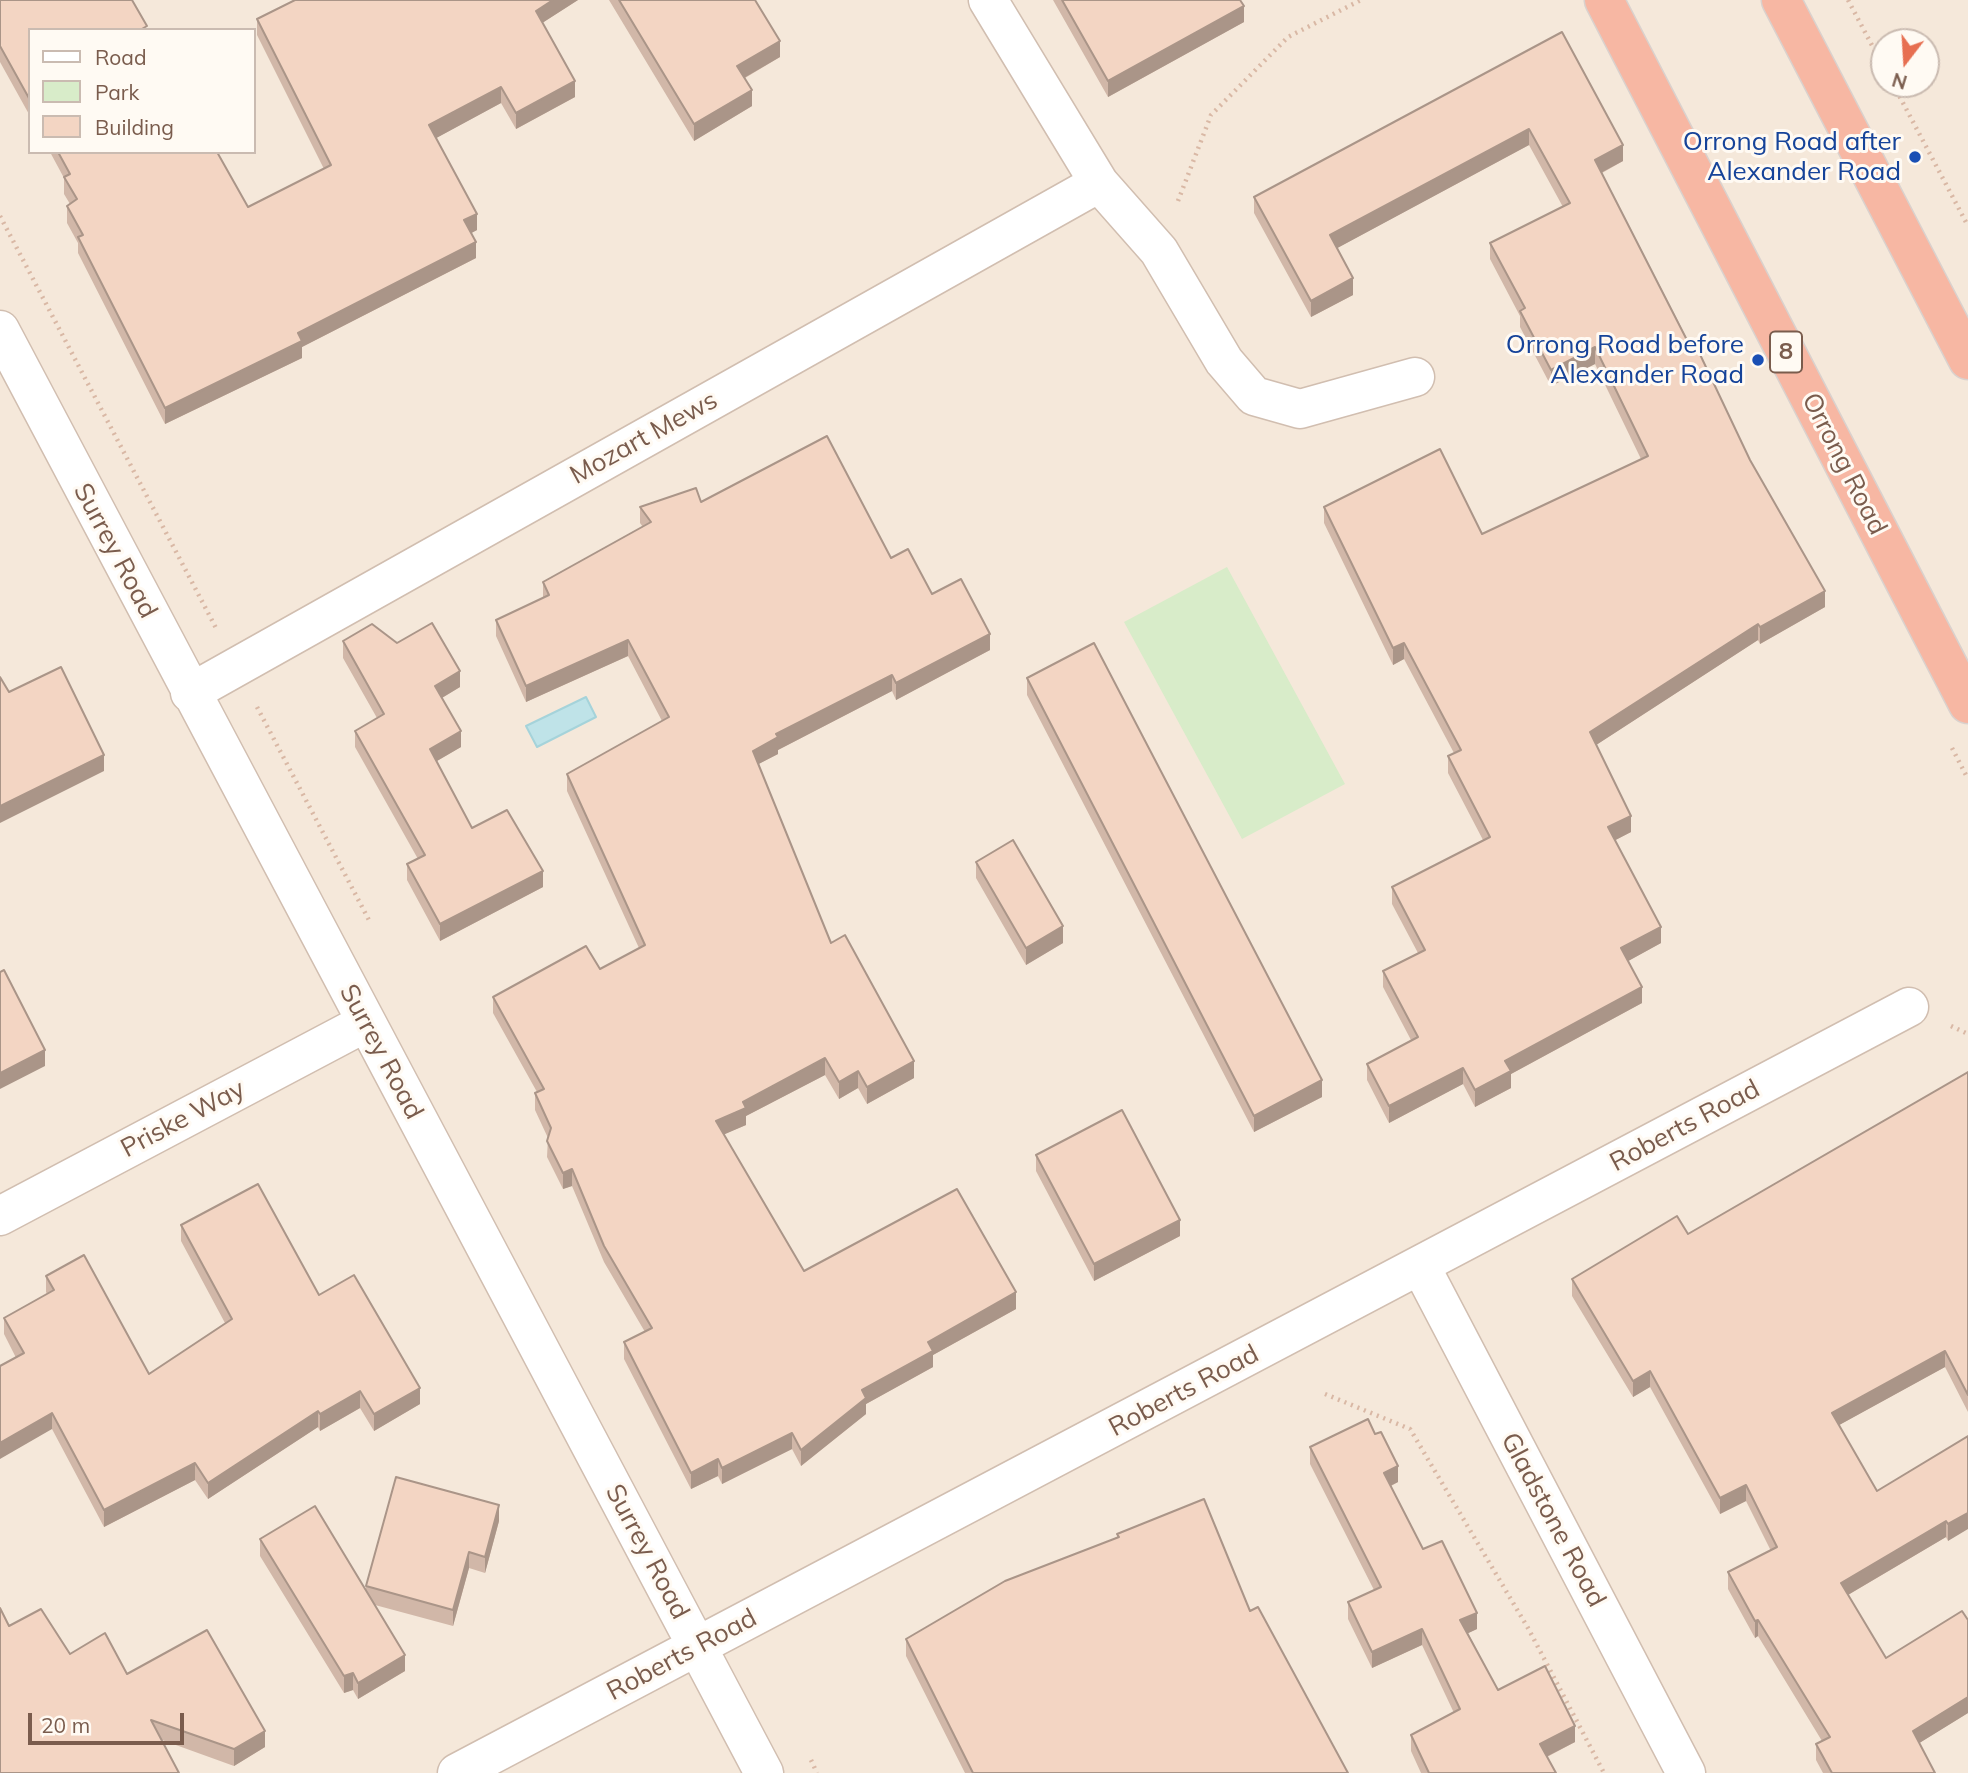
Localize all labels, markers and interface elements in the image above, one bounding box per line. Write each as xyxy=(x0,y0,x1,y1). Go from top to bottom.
legend xyxy=(28,28,256,154)
north arrow xyxy=(1870,28,1940,98)
text: Road xyxy=(95,44,146,70)
text: N xyxy=(1889,68,1910,95)
text: Park xyxy=(95,79,139,105)
text: Building xyxy=(95,114,174,140)
place label: Orrong Road after Alexander Road xyxy=(1683,126,1901,188)
marker: Orrong Road after Alexander Road xyxy=(1907,149,1923,165)
place label: Orrong Road before Alexander Road xyxy=(1506,329,1744,390)
road number: 8 xyxy=(1770,332,1802,372)
marker: Orrong Road before Alexander Road xyxy=(1750,352,1766,368)
street label: Mozart Mews xyxy=(565,385,723,491)
street label: Orrong Road xyxy=(1795,388,1893,540)
street label: Surrey Road xyxy=(66,478,164,624)
street label: Surrey Road xyxy=(332,979,430,1125)
street label: Priske Way xyxy=(116,1073,250,1165)
street label: Roberts Road xyxy=(1605,1074,1765,1178)
street label: Roberts Road xyxy=(1104,1339,1264,1443)
street label: Gladstone Road xyxy=(1494,1428,1612,1612)
street label: Surrey Road xyxy=(598,1479,696,1625)
street label: Roberts Road xyxy=(602,1603,762,1707)
scale bar xyxy=(32,1700,187,1744)
text: 20 m xyxy=(41,1712,90,1738)

